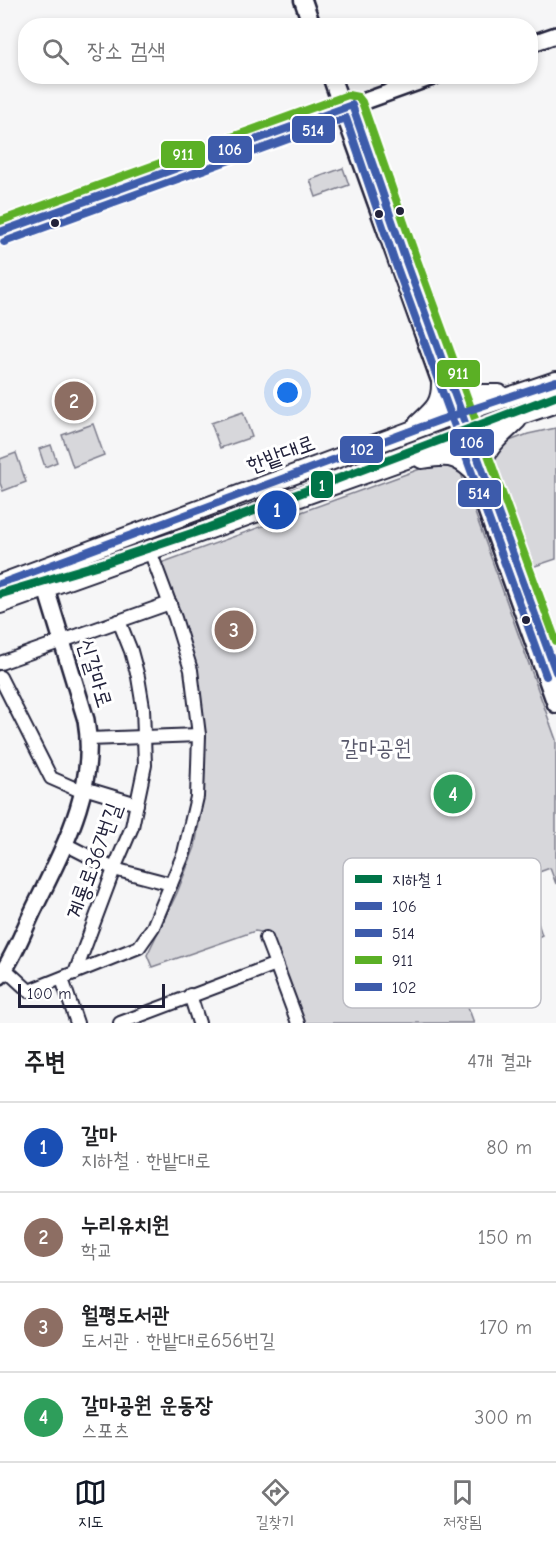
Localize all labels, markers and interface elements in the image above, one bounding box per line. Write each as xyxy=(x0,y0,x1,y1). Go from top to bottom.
search box xyxy=(18,18,538,84)
icon: search xyxy=(39,35,72,68)
text: 장소 검색 xyxy=(87,38,165,64)
line badge: 514 xyxy=(291,115,336,144)
text: 514 xyxy=(302,122,324,140)
line badge: 106 xyxy=(207,135,253,164)
line badge: 911 xyxy=(160,140,206,169)
text: 106 xyxy=(218,141,242,159)
text: 911 xyxy=(173,146,193,164)
unlabelled marker xyxy=(394,205,406,217)
unlabelled marker xyxy=(373,208,385,220)
unlabelled marker xyxy=(49,217,61,229)
line badge: 911 xyxy=(436,359,481,388)
text: 911 xyxy=(448,365,468,383)
pin: 2 xyxy=(54,378,94,424)
your location xyxy=(273,378,302,407)
line badge: 106 xyxy=(449,428,495,457)
street label: 한밭대로 xyxy=(243,430,319,478)
text: 106 xyxy=(460,434,484,452)
line badge: 102 xyxy=(339,435,384,464)
text: 102 xyxy=(350,441,374,459)
line badge: 1 xyxy=(310,470,334,499)
text: 1 xyxy=(319,477,325,495)
line badge: 514 xyxy=(457,479,502,508)
text: 514 xyxy=(468,485,490,503)
pin: 1 xyxy=(258,488,296,532)
pin: 3 xyxy=(214,608,254,652)
unlabelled marker xyxy=(520,614,532,626)
street label: 신갈마로 xyxy=(72,635,118,711)
park label: 갈마공원 xyxy=(341,735,411,761)
pin: 4 xyxy=(434,772,472,816)
street label: 계룡로367번길 xyxy=(61,799,127,923)
legend xyxy=(343,858,541,1008)
text: 지하철 1 xyxy=(392,871,442,889)
text: 106 xyxy=(392,898,417,916)
text: 514 xyxy=(392,925,415,943)
text: 911 xyxy=(392,952,413,970)
text: 102 xyxy=(392,979,416,997)
scale bar xyxy=(18,981,165,1008)
text: 100 m xyxy=(27,985,71,1003)
text: 주변 xyxy=(24,1047,66,1077)
text: 4개 결과 xyxy=(467,1050,532,1073)
text: 갈마 xyxy=(81,1122,116,1148)
text: 1 xyxy=(40,1136,47,1159)
text: 80 m xyxy=(486,1136,532,1159)
text: 지하철 · 한밭대로 xyxy=(81,1149,211,1172)
text: 누리유치원 xyxy=(81,1212,170,1238)
text: 2 xyxy=(39,1226,48,1249)
text: 150 m xyxy=(478,1226,532,1249)
text: 학교 xyxy=(81,1239,113,1262)
text: 월평도서관 xyxy=(81,1302,170,1328)
text: 3 xyxy=(39,1316,48,1339)
text: 170 m xyxy=(479,1316,532,1339)
text: 도서관 · 한밭대로656번길 xyxy=(81,1329,275,1352)
text: 갈마공원 운동장 xyxy=(81,1392,213,1418)
text: 4 xyxy=(39,1406,48,1429)
text: 300 m xyxy=(474,1406,532,1429)
text: 스포츠 xyxy=(81,1419,129,1442)
tab: 지도 xyxy=(74,1476,107,1532)
tab: 길찾기 xyxy=(256,1476,294,1532)
tab: 저장됨 xyxy=(443,1476,482,1532)

